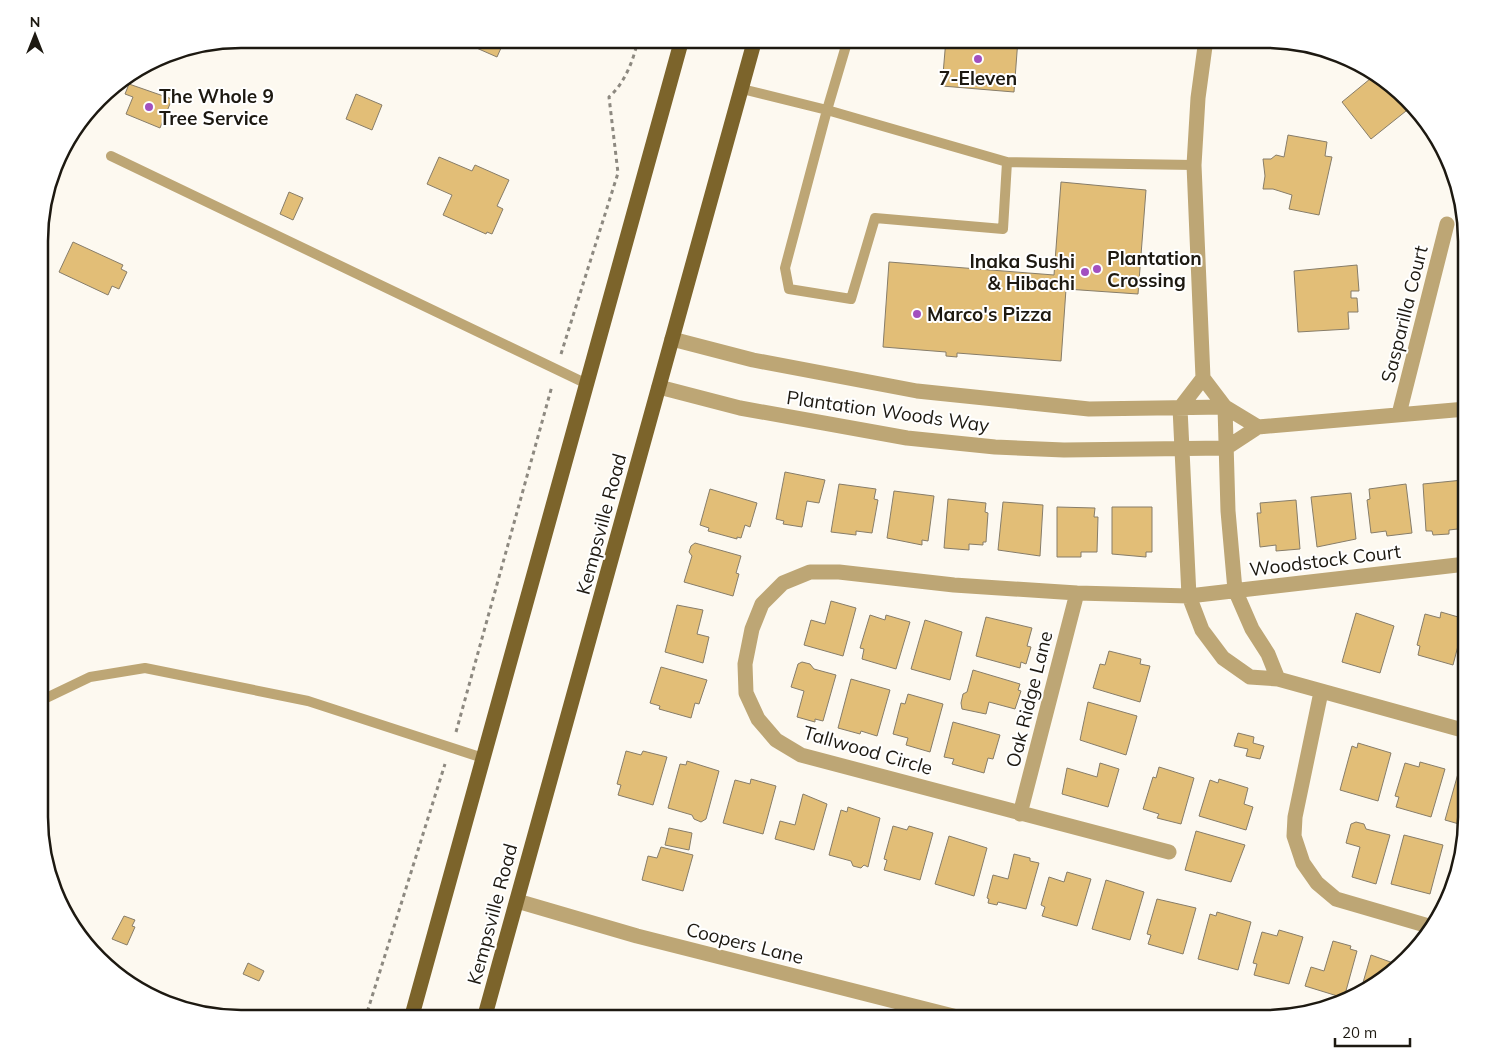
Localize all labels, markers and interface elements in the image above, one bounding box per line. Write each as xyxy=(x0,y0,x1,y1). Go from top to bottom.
north arrow xyxy=(10,10,60,60)
text: N xyxy=(30,13,40,31)
marker: 7-Eleven xyxy=(972,53,984,65)
place label: 7-Eleven xyxy=(939,66,1017,90)
place label: The Whole 9 Tree Service xyxy=(159,84,274,130)
marker: The Whole 9 Tree Service xyxy=(143,101,155,113)
street label: Sasparilla Court xyxy=(1375,243,1433,385)
place label: Plantation Crossing xyxy=(1107,246,1202,292)
place label: Inaka Sushi & Hibachi xyxy=(969,249,1075,295)
marker: Plantation Crossing xyxy=(1091,263,1103,275)
marker: Inaka Sushi & Hibachi xyxy=(1079,266,1091,278)
place label: Marco's Pizza xyxy=(927,302,1052,326)
marker: Marco's Pizza xyxy=(911,308,923,320)
street label: Plantation Woods Way xyxy=(785,385,991,437)
street label: Kempsville Road xyxy=(571,451,631,597)
street label: Woodstock Court xyxy=(1248,539,1402,581)
street label: Oak Ridge Lane xyxy=(1000,628,1058,770)
street label: Tallwood Circle xyxy=(801,720,935,780)
street label: Kempsville Road xyxy=(462,841,522,987)
street label: Coopers Lane xyxy=(684,917,806,969)
scale bar xyxy=(1335,1016,1410,1048)
text: 20 m xyxy=(1342,1023,1377,1042)

